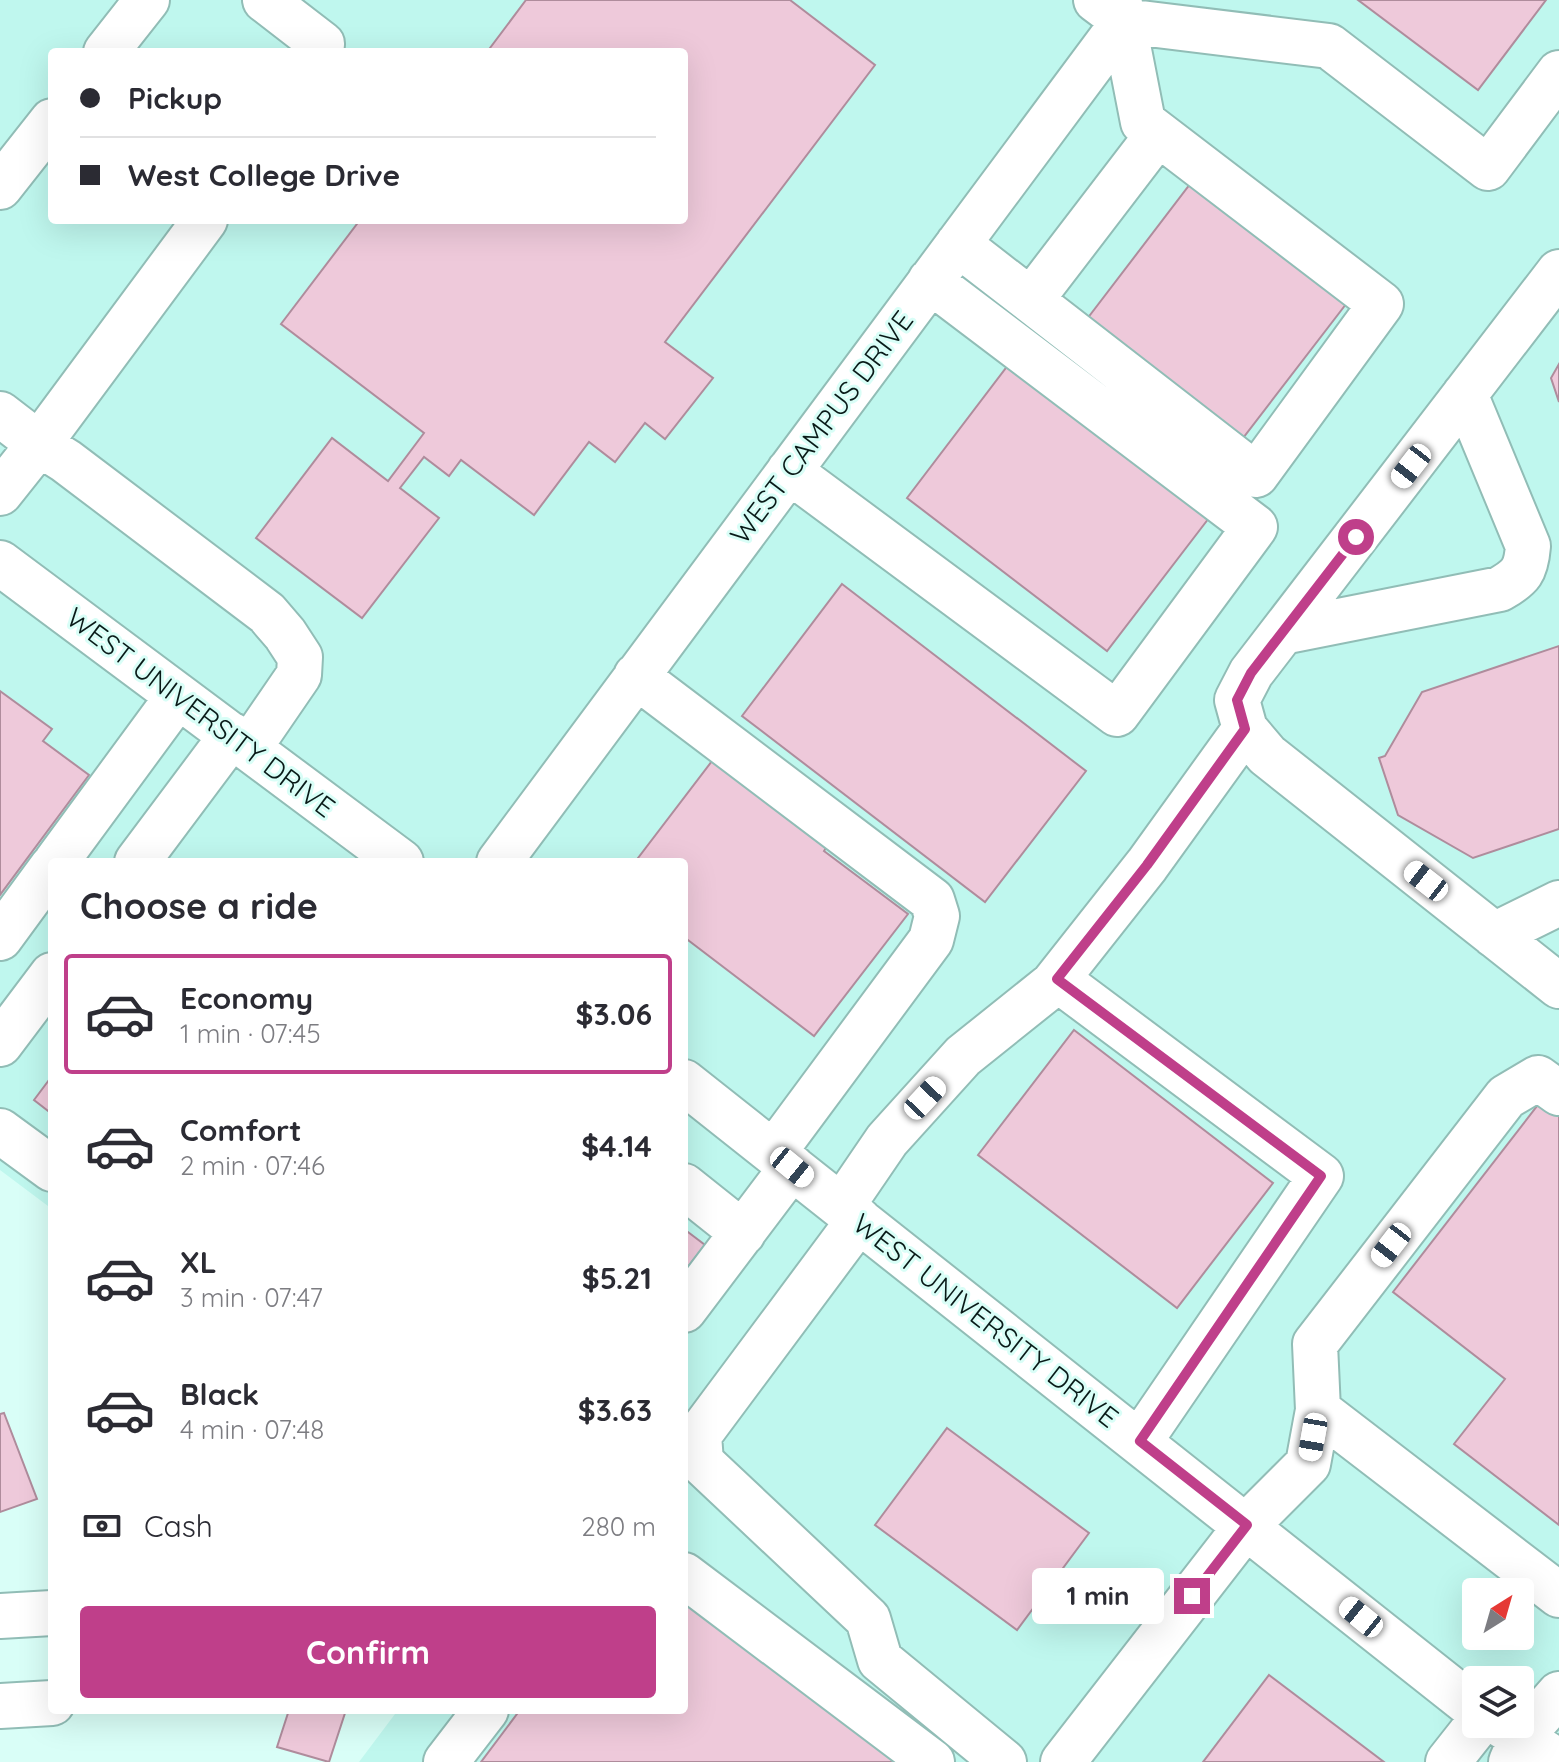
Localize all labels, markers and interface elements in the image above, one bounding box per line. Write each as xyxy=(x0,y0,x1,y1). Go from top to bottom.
text: Pickup xyxy=(128,79,222,117)
text: West College Drive xyxy=(128,156,400,194)
street label: WEST CAMPUS DRIVE xyxy=(722,303,920,551)
car xyxy=(1387,440,1435,492)
route start xyxy=(1338,519,1374,555)
street label: WEST UNIVERSITY DRIVE xyxy=(60,599,342,825)
car xyxy=(1400,857,1452,905)
text: Choose a ride xyxy=(80,883,318,928)
icon: car xyxy=(84,978,156,1050)
text: Economy xyxy=(180,979,313,1017)
text: $3.06 xyxy=(576,995,652,1033)
text: 1 min · 07:45 xyxy=(180,1017,321,1050)
car xyxy=(900,1072,950,1124)
icon: car xyxy=(84,1110,156,1182)
text: Comfort xyxy=(180,1111,301,1149)
text: $4.14 xyxy=(581,1127,652,1165)
car xyxy=(766,1143,818,1191)
text: 2 min · 07:46 xyxy=(180,1149,325,1182)
street label: WEST UNIVERSITY DRIVE xyxy=(846,1205,1126,1435)
car xyxy=(1367,1219,1415,1271)
icon: car xyxy=(84,1242,156,1314)
text: XL xyxy=(180,1243,217,1281)
text: $5.21 xyxy=(582,1259,652,1297)
text: 3 min · 07:47 xyxy=(180,1281,323,1314)
icon: car xyxy=(84,1374,156,1446)
text: Black xyxy=(180,1375,259,1413)
text: $3.63 xyxy=(578,1391,652,1429)
car xyxy=(1297,1411,1329,1463)
text: 4 min · 07:48 xyxy=(180,1413,324,1446)
icon: cash xyxy=(80,1504,124,1548)
text: Cash xyxy=(144,1507,213,1545)
text: 280 m xyxy=(581,1510,656,1543)
callout: 1 min xyxy=(1032,1568,1164,1624)
route end xyxy=(1174,1578,1210,1614)
north arrow xyxy=(1462,1578,1534,1650)
map controls xyxy=(1462,1578,1534,1738)
text: 1 min xyxy=(1067,1579,1130,1612)
car xyxy=(1335,1593,1387,1641)
button: Confirm xyxy=(80,1606,656,1698)
button: layers xyxy=(1462,1666,1534,1738)

